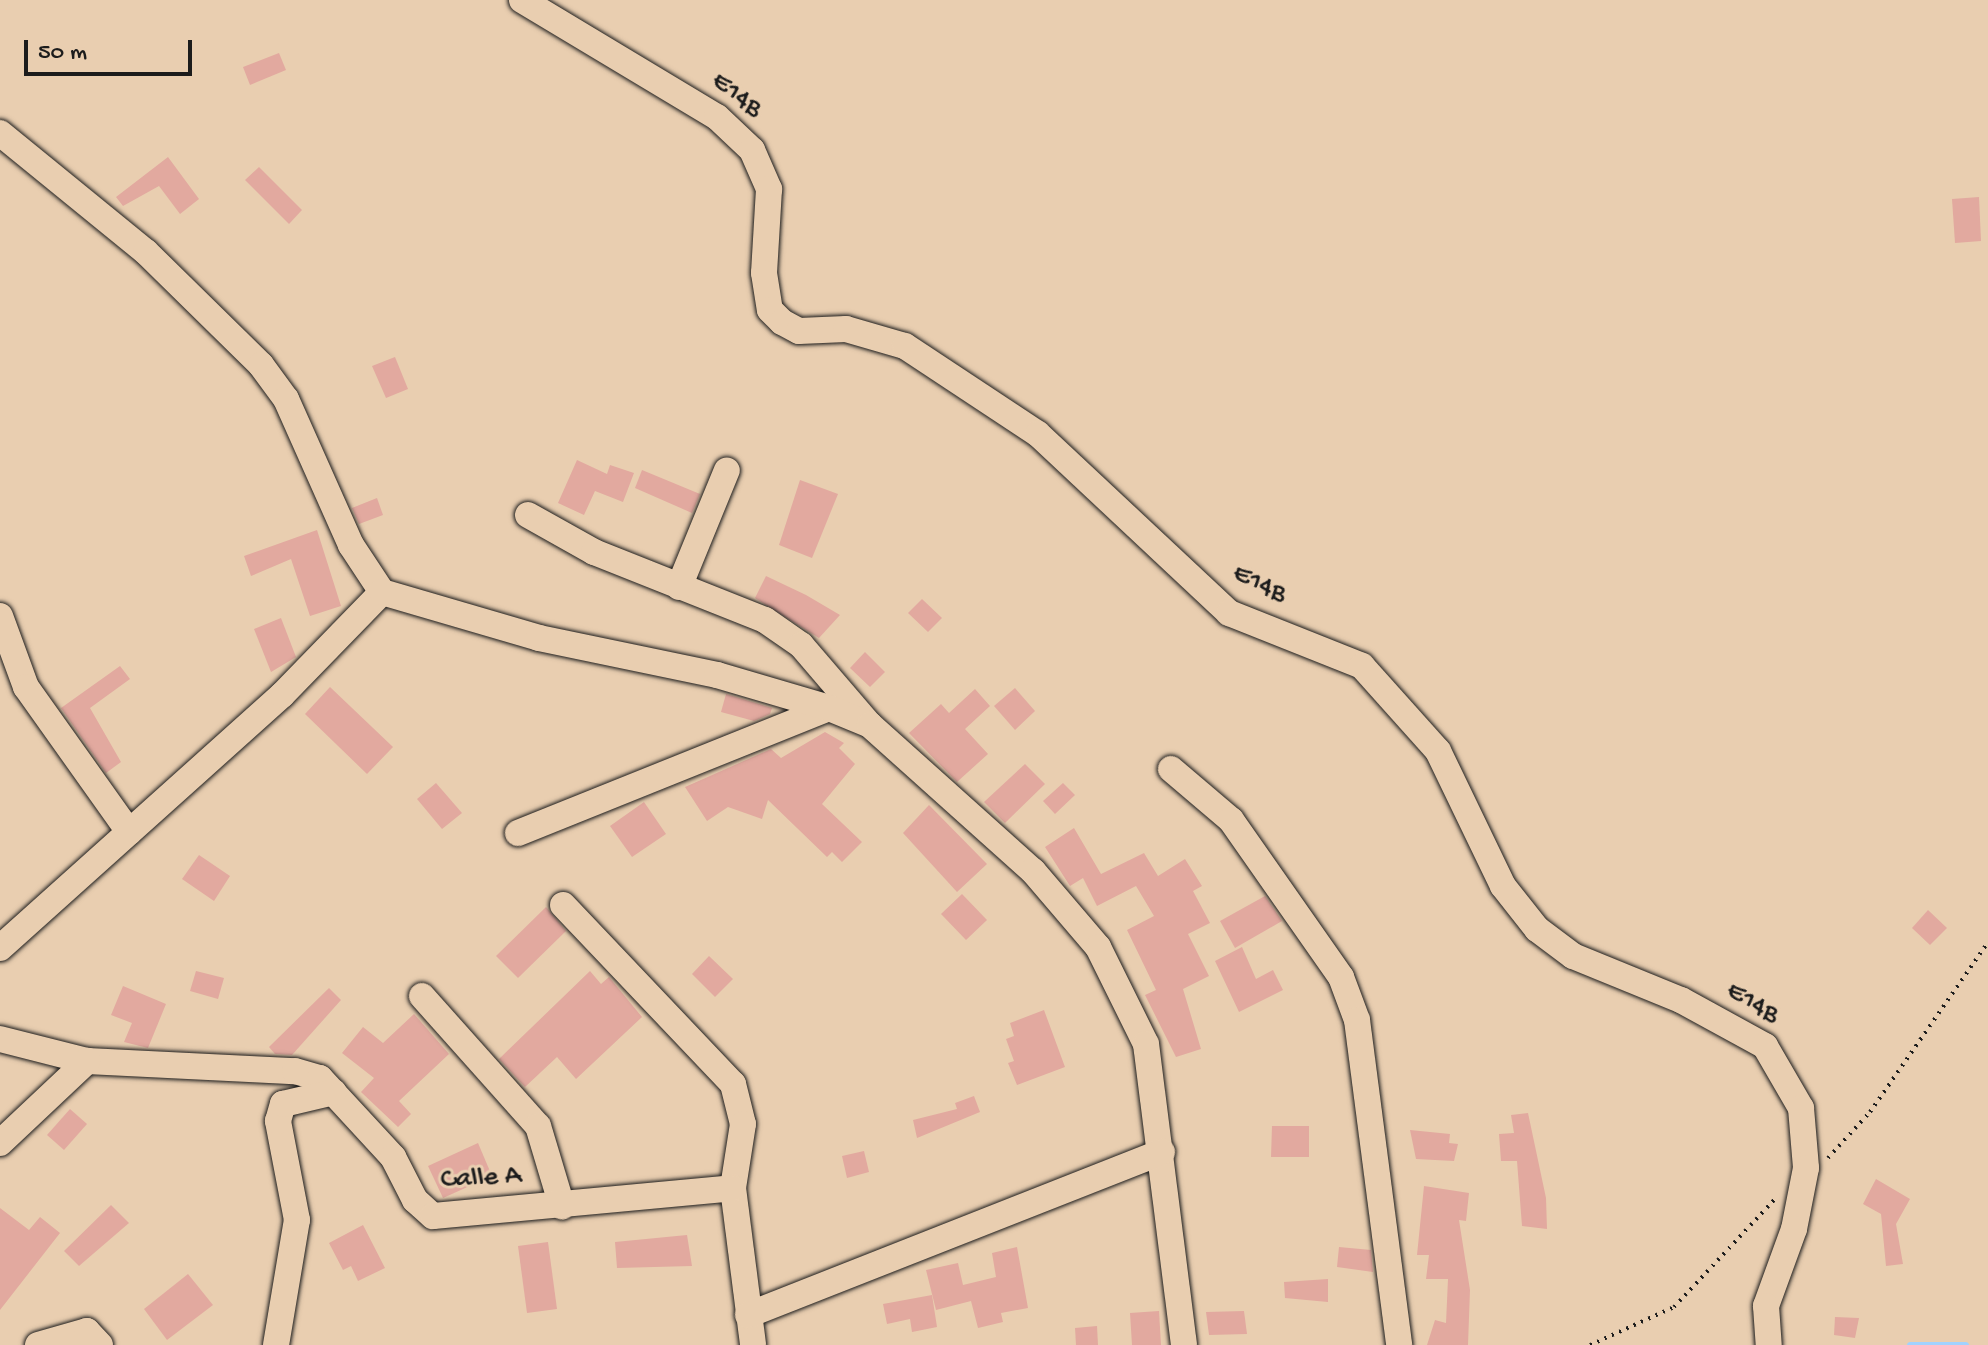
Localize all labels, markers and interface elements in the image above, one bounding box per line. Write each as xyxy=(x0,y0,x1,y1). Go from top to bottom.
scale bar xyxy=(28,24,196,74)
text: 50 m xyxy=(38,39,87,68)
street label: E14B xyxy=(703,65,769,127)
street label: E14B xyxy=(1226,558,1292,612)
street label: E14B xyxy=(1719,975,1785,1033)
street label: Calle A xyxy=(440,1160,522,1198)

